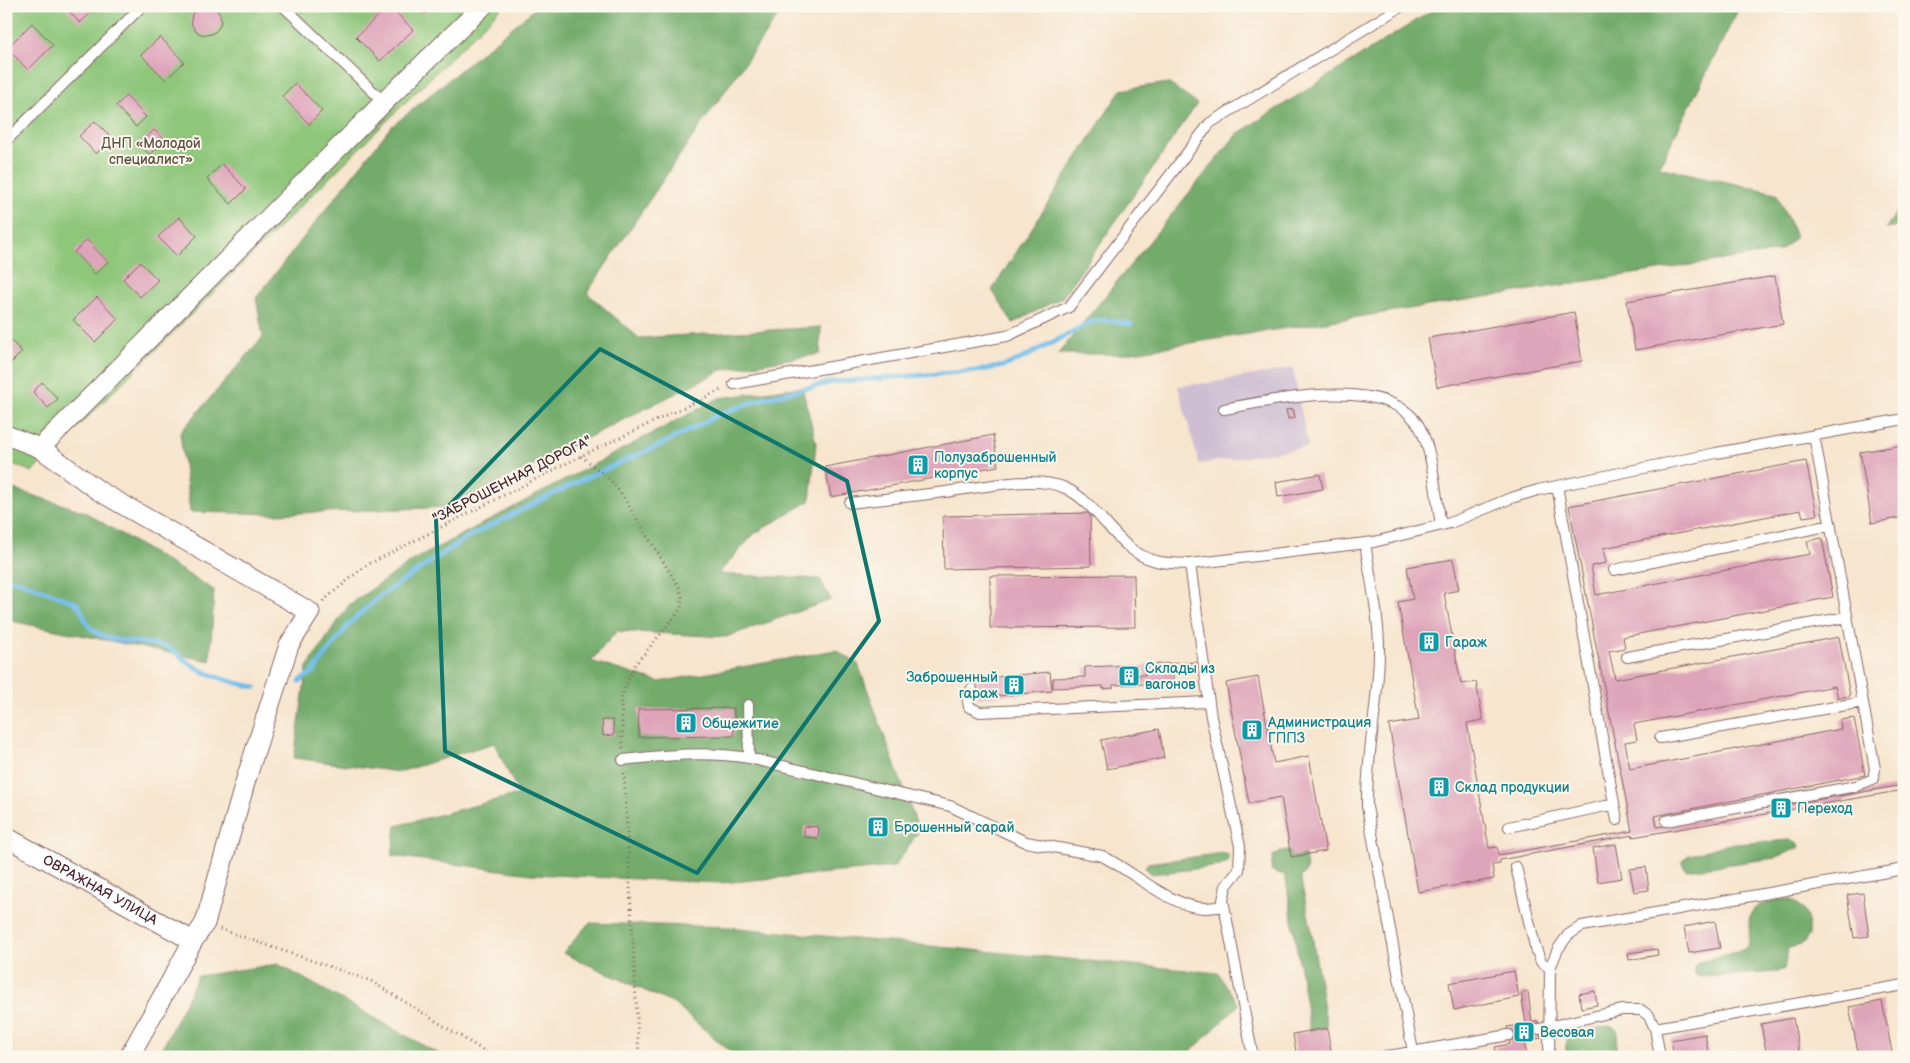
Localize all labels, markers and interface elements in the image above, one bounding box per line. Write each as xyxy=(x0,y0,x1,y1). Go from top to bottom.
park label: ДНП «Молодой специалист» xyxy=(101,135,201,168)
street label: "ЗАБРОШЕННАЯ ДОРОГА" xyxy=(430,432,595,527)
place label: Полузаброшенный корпус xyxy=(934,449,1056,482)
building icon: Полузаброшенный корпус xyxy=(906,453,930,477)
building icon: Гараж xyxy=(1417,630,1441,654)
place label: Гараж xyxy=(1445,634,1487,651)
place label: Склады из вагонов xyxy=(1145,660,1215,693)
building icon: Склады из вагонов xyxy=(1117,664,1141,688)
place label: Заброшенный гараж xyxy=(906,669,998,702)
building icon: Заброшенный гараж xyxy=(1002,673,1026,697)
building icon: Общежитие xyxy=(674,711,698,735)
place label: Администрация ГППЗ xyxy=(1267,714,1371,747)
place label: Общежитие xyxy=(702,715,779,732)
building icon: Администрация ГППЗ xyxy=(1240,718,1264,742)
building icon: Склад продукции xyxy=(1427,775,1451,799)
place label: Склад продукции xyxy=(1455,779,1570,796)
building icon: Переход xyxy=(1769,796,1793,820)
place label: Переход xyxy=(1797,800,1853,817)
building icon: Брошенный сарай xyxy=(866,815,890,839)
place label: Брошенный сарай xyxy=(894,819,1015,836)
street label: ОВРАЖНАЯ УЛИЦА xyxy=(40,851,161,929)
building icon: Весовая xyxy=(1512,1020,1536,1044)
place label: Весовая xyxy=(1540,1024,1594,1041)

